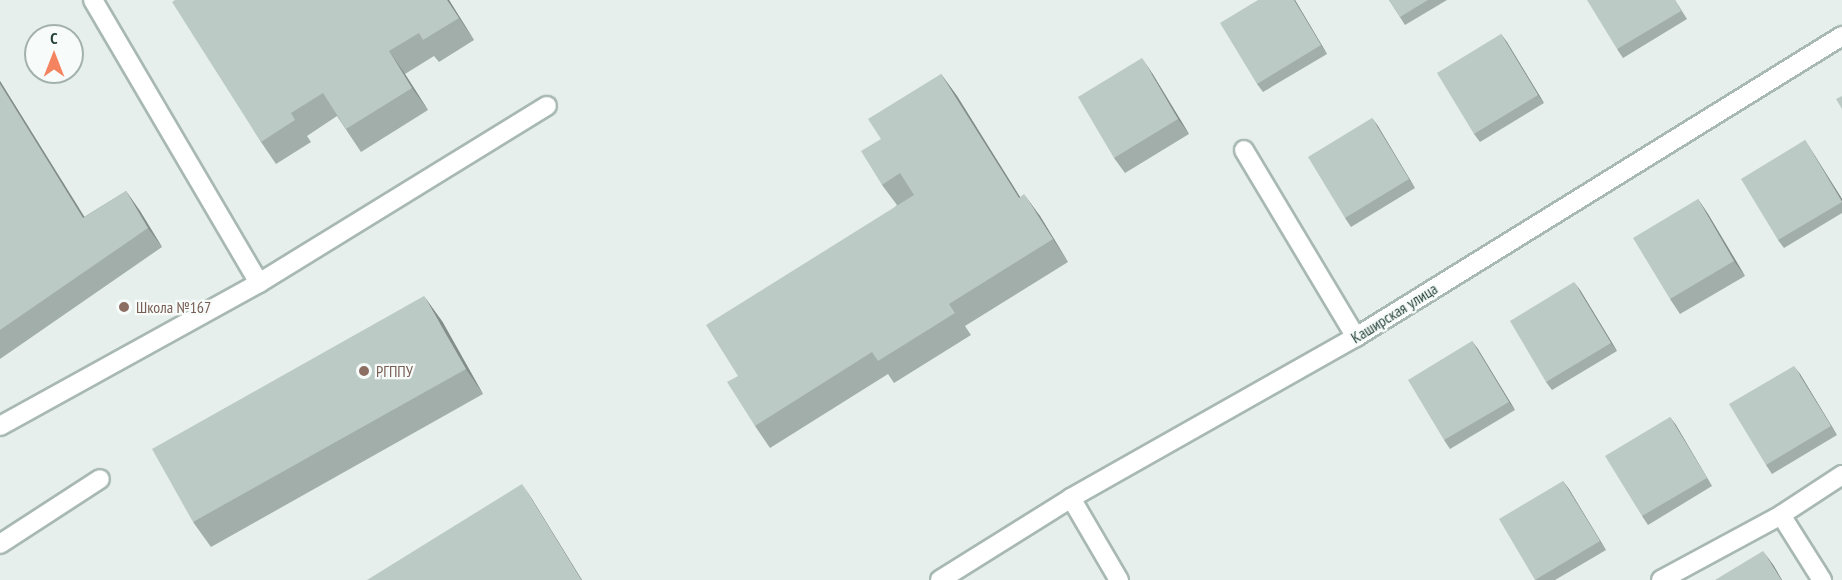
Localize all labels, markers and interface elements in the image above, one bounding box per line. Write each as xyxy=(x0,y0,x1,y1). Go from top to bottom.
north arrow xyxy=(24,24,84,84)
text: С xyxy=(50,28,58,48)
street label: Каширская улица xyxy=(1347,279,1441,347)
place label: Школа №167 xyxy=(136,297,211,317)
marker: Школа №167 xyxy=(117,300,131,314)
place label: РГППУ xyxy=(376,361,413,381)
marker: РГППУ xyxy=(357,364,371,378)

